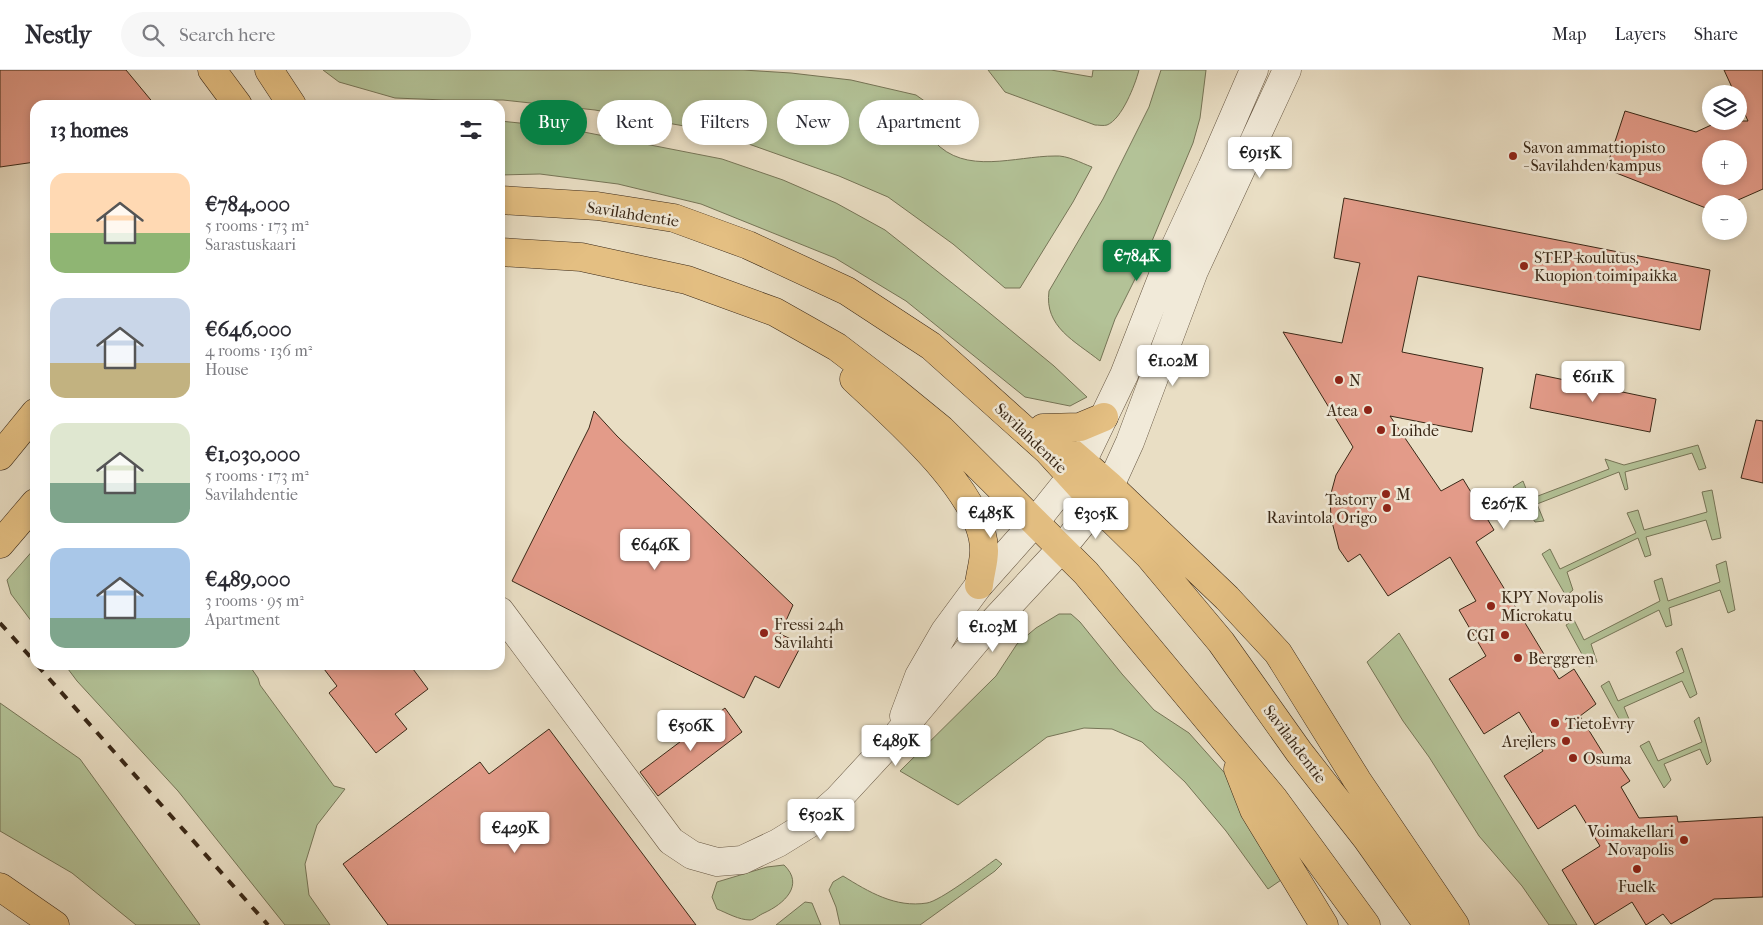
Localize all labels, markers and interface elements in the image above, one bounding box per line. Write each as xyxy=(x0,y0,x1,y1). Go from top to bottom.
search box xyxy=(121,12,471,57)
text: Nestly xyxy=(25,21,91,49)
icon: search xyxy=(139,21,167,49)
text: Search here xyxy=(179,24,275,46)
text: Map xyxy=(1552,24,1586,45)
text: Layers xyxy=(1614,24,1666,45)
text: Share xyxy=(1694,24,1738,45)
map controls xyxy=(1702,85,1747,240)
button: layers xyxy=(1702,85,1747,130)
chip: Buy xyxy=(520,100,587,145)
chip: Rent xyxy=(597,100,672,145)
chip: Filters xyxy=(682,100,767,145)
chip: New xyxy=(777,100,849,145)
chip: Apartment xyxy=(859,100,979,145)
icon: filters xyxy=(457,116,485,144)
text: 13 homes xyxy=(50,118,128,142)
pin: €915K xyxy=(1225,136,1295,179)
place label: Savon ammattiopisto - Savilahden kampus xyxy=(1523,138,1665,175)
button: + xyxy=(1702,140,1747,185)
text: €915K xyxy=(1239,143,1281,162)
marker: Savon ammattiopisto - Savilahden kampus xyxy=(1507,150,1519,162)
text: €784,000 xyxy=(205,192,290,216)
icon: home xyxy=(90,193,150,253)
button: − xyxy=(1702,195,1747,240)
street label: Savilahdentie xyxy=(586,197,680,231)
text: 5 rooms · 173 m² xyxy=(205,216,309,235)
text: Sarastuskaari xyxy=(205,235,296,254)
pin: €784K xyxy=(1102,240,1172,282)
text: €784K xyxy=(1114,246,1160,265)
place label: STEP-koulutus, Kuopion toimipaikka xyxy=(1534,248,1678,285)
marker: STEP-koulutus, Kuopion toimipaikka xyxy=(1518,260,1530,272)
text: €646,000 xyxy=(205,317,292,341)
icon: home xyxy=(90,318,150,378)
text: 4 rooms · 136 m² xyxy=(205,341,312,360)
pin: €1.02M xyxy=(1132,344,1214,387)
text: €1.02M xyxy=(1148,351,1198,370)
text: House xyxy=(205,360,248,379)
pin: €611K xyxy=(1558,360,1628,403)
text: €611K xyxy=(1572,367,1614,386)
place label: N xyxy=(1349,371,1361,390)
marker: N xyxy=(1333,374,1345,386)
street label: Savilahdentie xyxy=(991,399,1071,477)
place label: Atea xyxy=(1326,401,1359,420)
marker: Atea xyxy=(1362,404,1374,416)
place label: Loihde xyxy=(1391,421,1439,440)
marker: Loihde xyxy=(1375,424,1387,436)
text: €1,030,000 xyxy=(205,442,300,466)
icon: home xyxy=(90,443,150,503)
text: 5 rooms · 173 m² xyxy=(205,466,309,485)
text: Savilahdentie xyxy=(205,485,298,504)
place label: M xyxy=(1396,485,1411,504)
marker: M xyxy=(1380,488,1392,500)
pin: €267K xyxy=(1469,488,1539,530)
place label: Tastory Ravintola Origo xyxy=(1266,490,1377,527)
text: €267K xyxy=(1481,494,1527,513)
pin: €485K xyxy=(956,496,1026,539)
pin: €305K xyxy=(1061,498,1131,540)
marker: Tastory Ravintola Origo xyxy=(1381,502,1393,514)
text: €485K xyxy=(968,503,1014,522)
text: €305K xyxy=(1074,504,1118,523)
pin: €646K xyxy=(620,528,690,571)
text: €646K xyxy=(631,535,679,554)
text: €489,000 xyxy=(205,567,291,591)
icon: home xyxy=(90,568,150,628)
place label: KPY Novapolis Microkatu xyxy=(1501,588,1603,625)
text: 3 rooms · 95 m² xyxy=(205,591,304,610)
marker: KPY Novapolis Microkatu xyxy=(1485,600,1497,612)
text: Apartment xyxy=(205,610,280,629)
pin: €1.03M xyxy=(952,610,1034,653)
place label: Fressi 24h Savilahti xyxy=(774,615,844,652)
text: €1.03M xyxy=(969,617,1017,636)
place label: CGI xyxy=(1467,626,1495,645)
marker: Fressi 24h Savilahti xyxy=(758,627,770,639)
marker: CGI xyxy=(1499,629,1511,641)
place label: Berggren xyxy=(1528,649,1595,668)
marker: Berggren xyxy=(1512,652,1524,664)
street label: Savilahdentie xyxy=(1259,701,1331,787)
pin: €506K xyxy=(656,710,726,752)
place label: TietoEvry xyxy=(1565,714,1635,733)
text: €506K xyxy=(668,716,714,735)
marker: TietoEvry xyxy=(1549,717,1561,729)
pin: €489K xyxy=(861,724,931,767)
text: €489K xyxy=(872,731,920,750)
place label: Arejlers xyxy=(1501,732,1556,751)
marker: Arejlers xyxy=(1560,735,1572,747)
place label: Osuma xyxy=(1583,749,1632,768)
marker: Osuma xyxy=(1567,752,1579,764)
pin: €502K xyxy=(786,798,856,841)
text: €502K xyxy=(798,805,844,824)
pin: €429K xyxy=(480,812,550,854)
text: €429K xyxy=(491,818,539,837)
place label: Voimakellari Novapolis xyxy=(1586,822,1674,859)
marker: Voimakellari Novapolis xyxy=(1678,834,1690,846)
marker: Fuelk xyxy=(1631,863,1643,875)
place label: Fuelk xyxy=(1618,877,1657,896)

